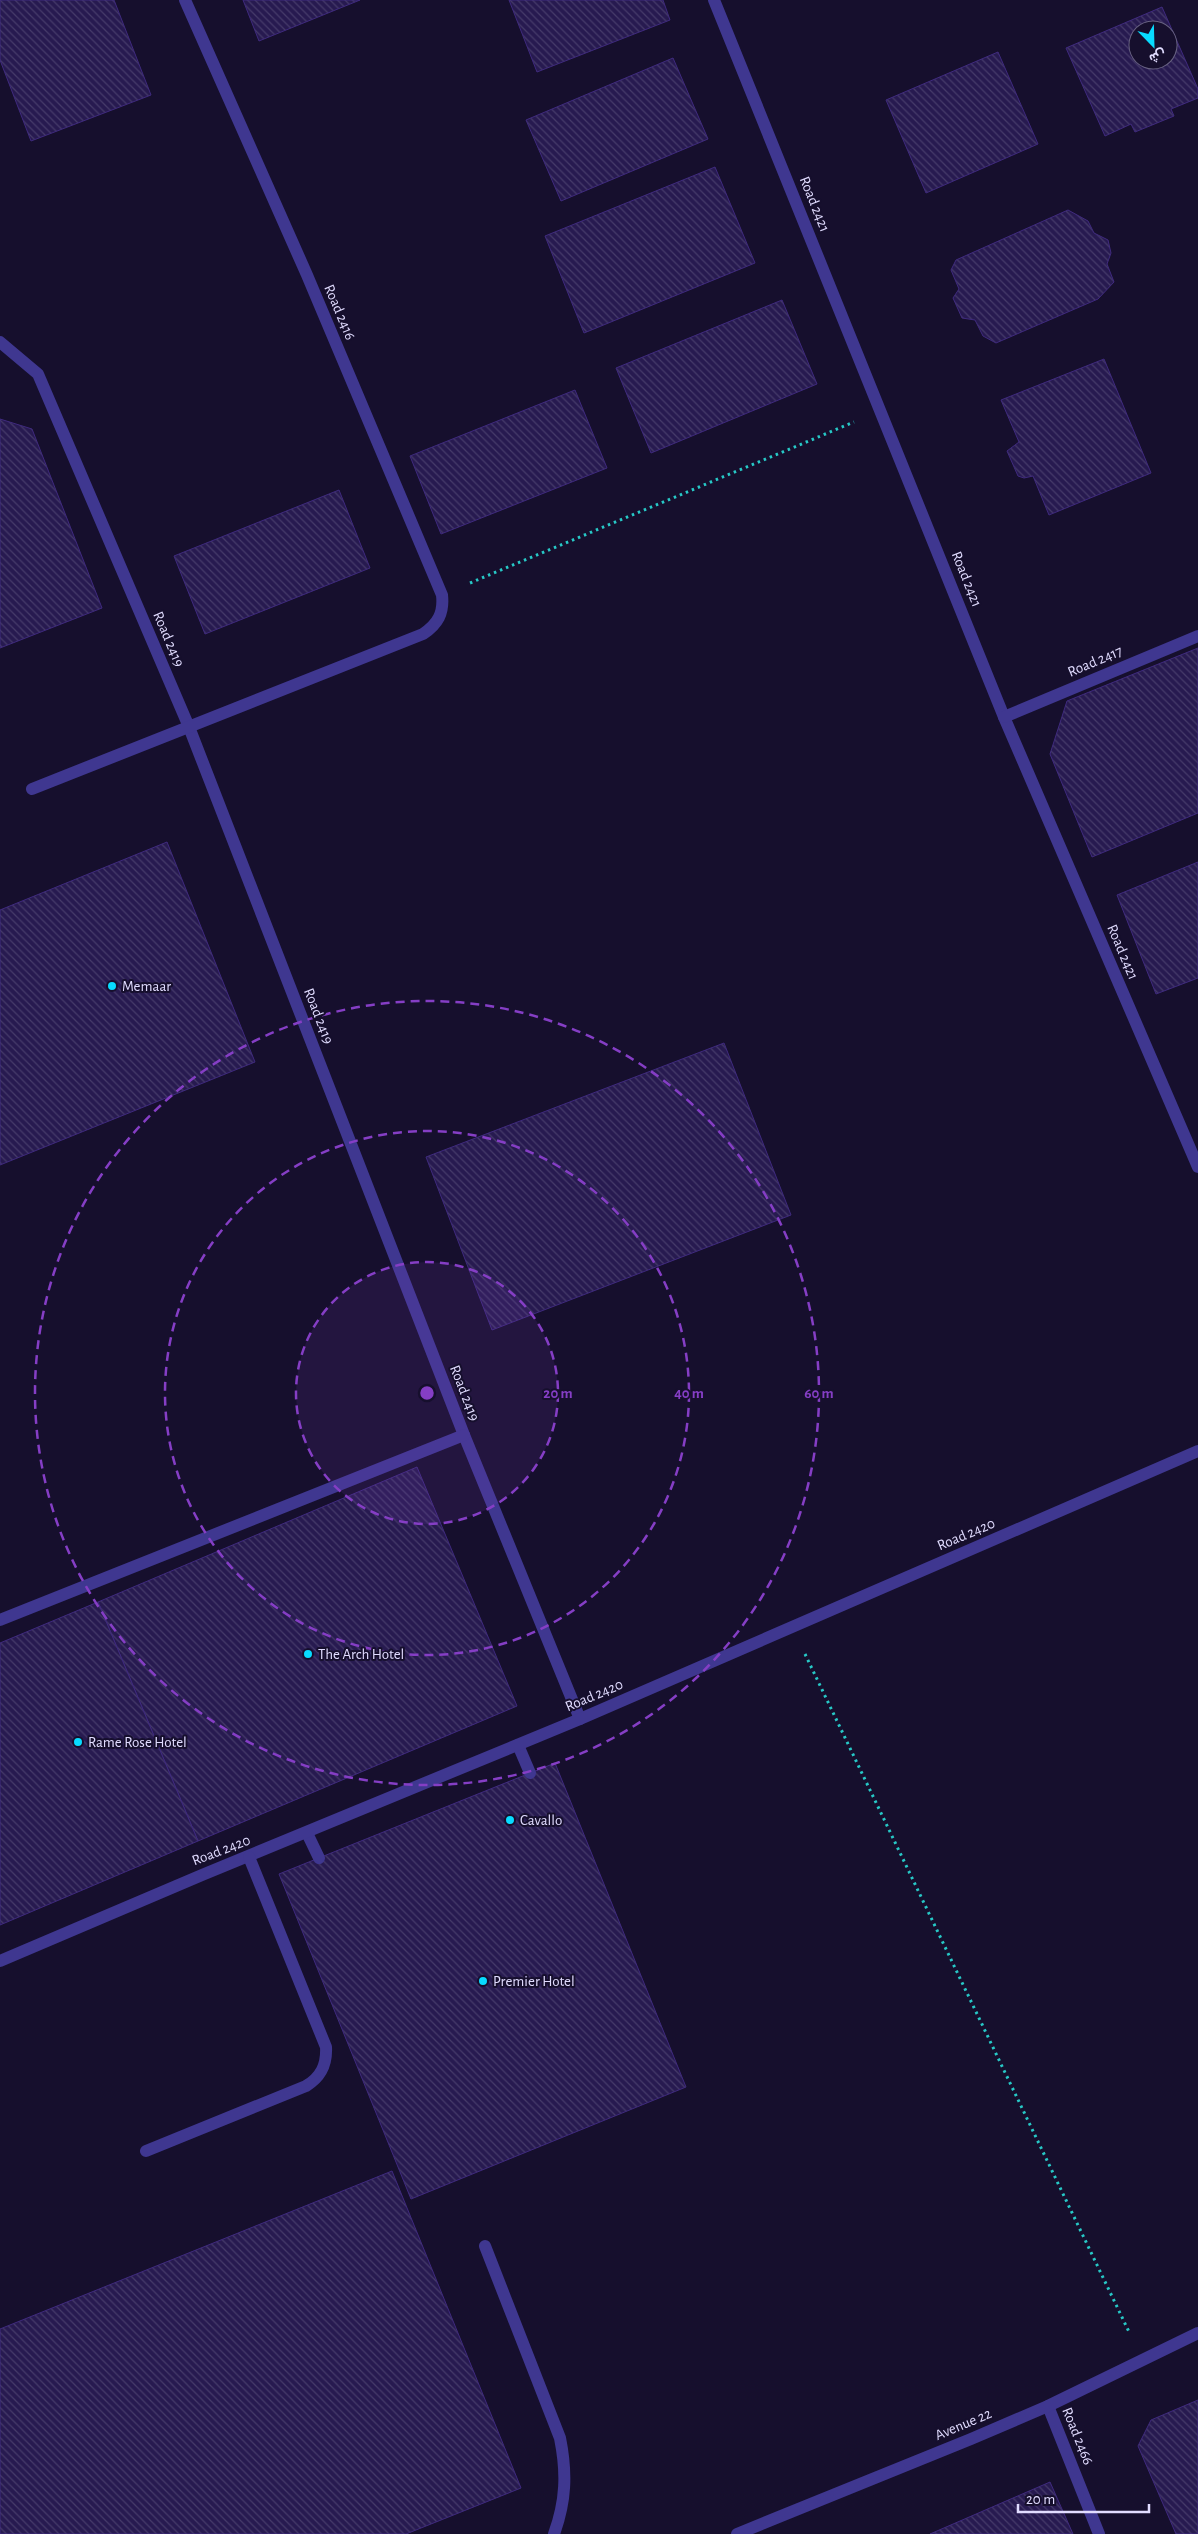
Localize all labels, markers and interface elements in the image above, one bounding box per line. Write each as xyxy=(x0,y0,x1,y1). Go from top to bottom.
north arrow xyxy=(1128,20,1178,70)
text: ش xyxy=(1147,45,1168,66)
street label: Road 2421 xyxy=(797,174,832,234)
street label: Road 2416 xyxy=(321,282,358,342)
street label: Road 2421 xyxy=(949,549,984,609)
street label: Road 2419 xyxy=(150,609,187,669)
street label: Road 2417 xyxy=(1066,643,1125,680)
street label: Road 2421 xyxy=(1104,922,1141,982)
place label: Memaar xyxy=(122,979,171,994)
marker: Memaar xyxy=(106,980,118,992)
street label: Road 2419 xyxy=(301,986,336,1046)
street label: Road 2419 xyxy=(447,1363,482,1423)
centre of rings xyxy=(418,1384,436,1402)
text: 20 m xyxy=(543,1386,573,1401)
text: 40 m xyxy=(674,1386,704,1401)
text: 60 m xyxy=(804,1386,834,1401)
street label: Road 2420 xyxy=(935,1516,997,1553)
place label: The Arch Hotel xyxy=(318,1647,404,1662)
marker: The Arch Hotel xyxy=(302,1648,314,1660)
street label: Road 2420 xyxy=(563,1677,625,1714)
place label: Rame Rose Hotel xyxy=(88,1735,187,1750)
marker: Rame Rose Hotel xyxy=(72,1736,84,1748)
place label: Cavallo xyxy=(520,1813,562,1828)
marker: Cavallo xyxy=(504,1814,516,1826)
street label: Road 2420 xyxy=(190,1832,252,1868)
place label: Premier Hotel xyxy=(493,1974,575,1989)
marker: Premier Hotel xyxy=(477,1975,489,1987)
street label: Road 2466 xyxy=(1059,2405,1096,2467)
street label: Avenue 22 xyxy=(933,2406,994,2443)
scale bar xyxy=(1018,2482,1149,2514)
text: 20 m xyxy=(1026,2492,1055,2507)

